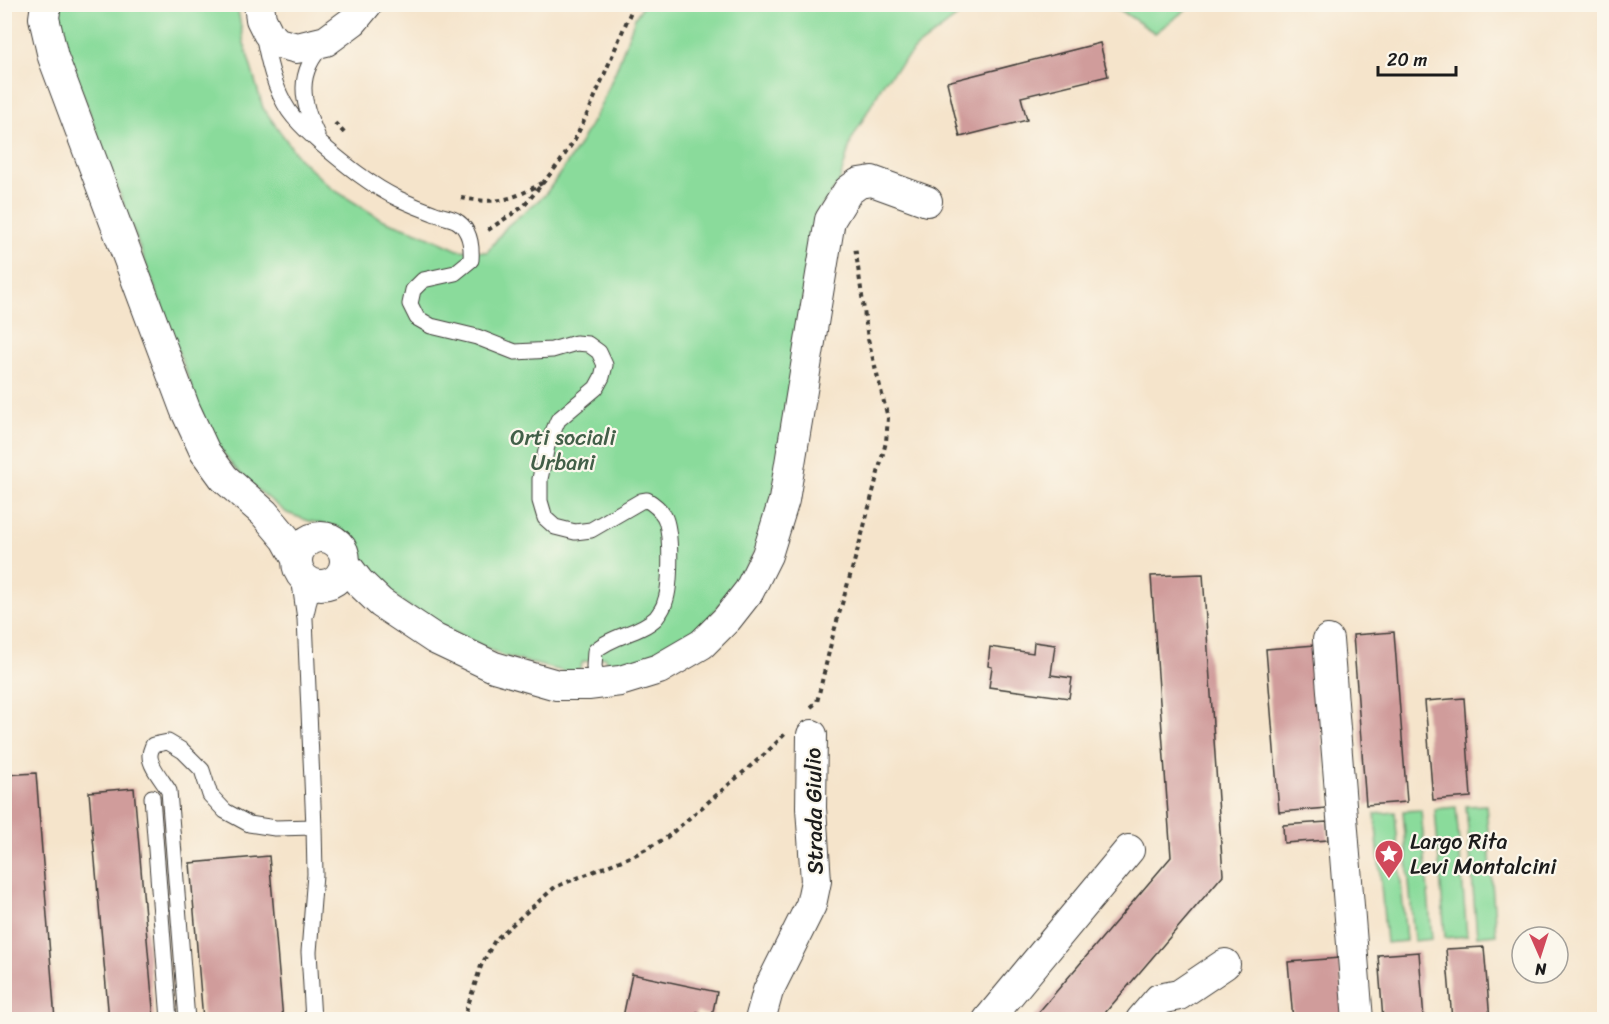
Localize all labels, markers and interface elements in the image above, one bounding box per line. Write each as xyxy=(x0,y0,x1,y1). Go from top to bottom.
scale bar xyxy=(1378,39,1456,77)
text: 20 m xyxy=(1387,44,1427,76)
park label: Orti sociali Urbani xyxy=(510,418,617,482)
street label: Strada Giulio xyxy=(793,747,835,875)
place label: Largo Rita Levi Montalcini xyxy=(1410,822,1557,886)
place icon: Largo Rita Levi Montalcini xyxy=(1373,838,1405,880)
north arrow xyxy=(1510,925,1570,985)
text: N xyxy=(1534,955,1548,984)

